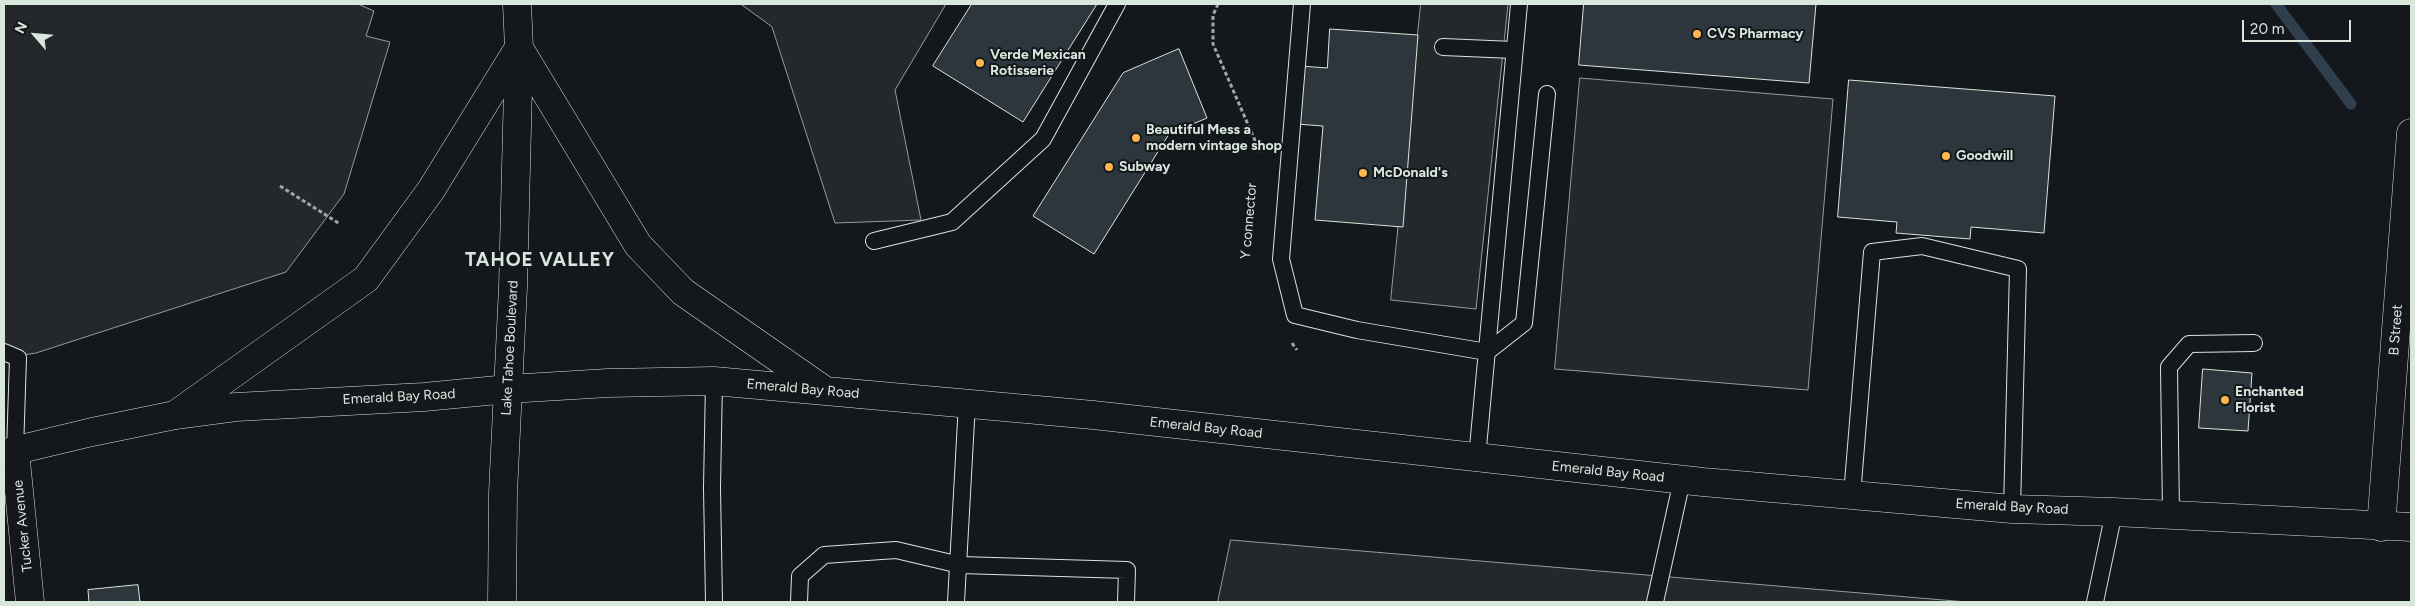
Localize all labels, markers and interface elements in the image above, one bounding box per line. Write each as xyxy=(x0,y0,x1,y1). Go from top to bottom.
north arrow xyxy=(10,10,60,60)
scale bar xyxy=(2245,10,2354,42)
text: N xyxy=(11,19,31,37)
text: 20 m xyxy=(2250,20,2284,38)
place label: CVS Pharmacy xyxy=(1707,26,1803,42)
marker: CVS Pharmacy xyxy=(1691,28,1703,40)
place label: Verde Mexican Rotisserie xyxy=(990,47,1086,80)
marker: Verde Mexican Rotisserie xyxy=(974,57,986,69)
place label: Beautiful Mess a modern vintage shop xyxy=(1146,122,1282,154)
marker: Beautiful Mess a modern vintage shop xyxy=(1130,132,1142,144)
place label: Goodwill xyxy=(1956,148,2013,164)
marker: Goodwill xyxy=(1940,150,1952,162)
place label: Subway xyxy=(1119,159,1170,175)
marker: Subway xyxy=(1103,161,1115,173)
place label: McDonald's xyxy=(1373,165,1448,181)
marker: McDonald's xyxy=(1357,167,1369,179)
street label: Y connector xyxy=(1237,182,1261,260)
district label: TAHOE VALLEY xyxy=(463,249,617,271)
street label: Lake Tahoe Boulevard xyxy=(498,280,522,416)
street label: B Street xyxy=(2386,304,2406,356)
street label: Emerald Bay Road xyxy=(746,376,860,402)
place label: Enchanted Florist xyxy=(2235,384,2304,417)
street label: Emerald Bay Road xyxy=(342,386,456,408)
marker: Enchanted Florist xyxy=(2219,394,2231,406)
street label: Emerald Bay Road xyxy=(1149,414,1263,442)
street label: Emerald Bay Road xyxy=(1551,458,1665,486)
street label: Tucker Avenue xyxy=(10,479,36,573)
street label: Emerald Bay Road xyxy=(1955,496,2069,518)

